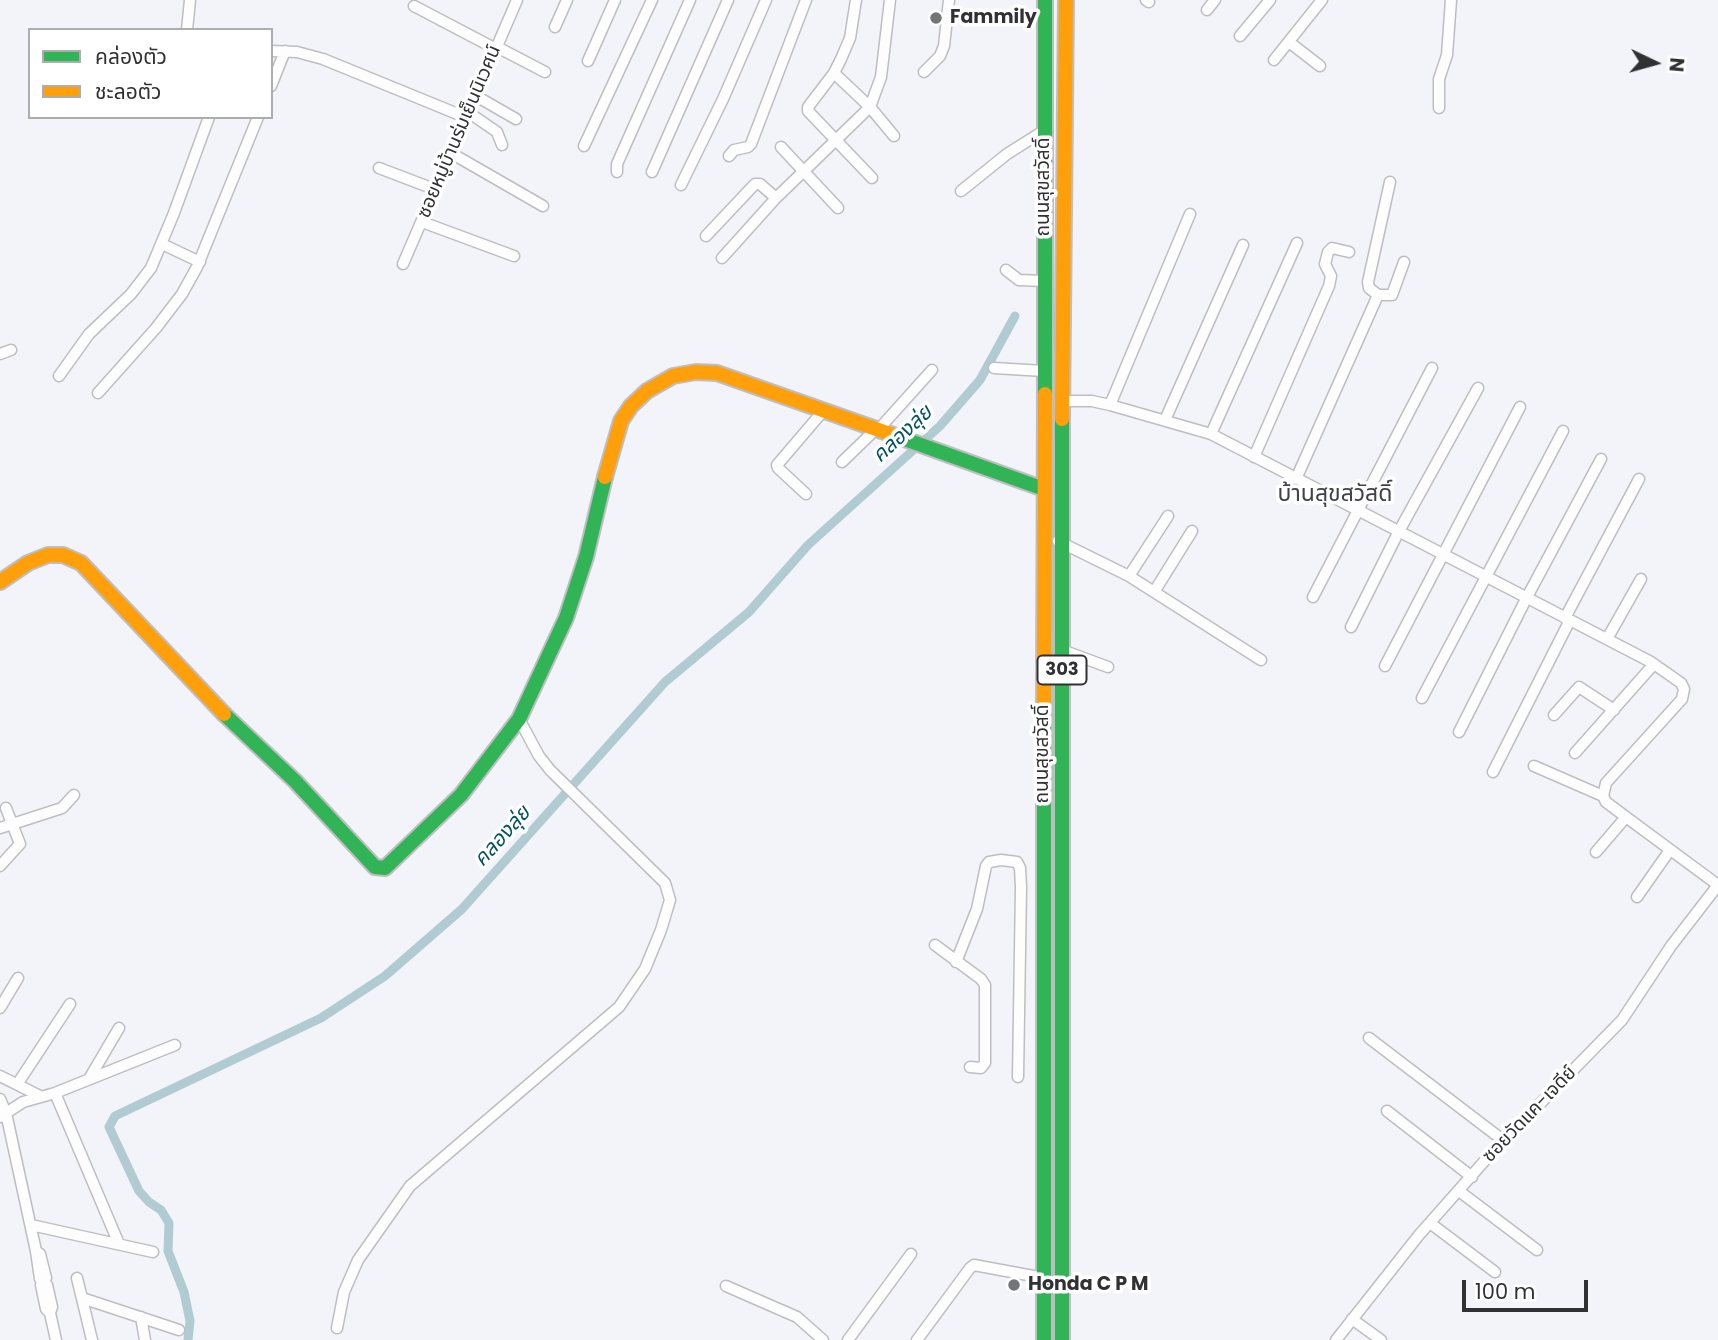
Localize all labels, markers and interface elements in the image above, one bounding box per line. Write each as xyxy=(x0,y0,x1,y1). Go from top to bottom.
place label: Fammily xyxy=(950,7,1037,29)
marker: Fammily xyxy=(928,10,944,26)
legend xyxy=(28,28,273,119)
north arrow xyxy=(1620,28,1690,98)
text: คล่องตัว xyxy=(95,42,167,71)
street label: ซอยหมู่บ้านร่มเย็นนิเวศน์ xyxy=(413,42,507,222)
text: N xyxy=(1662,57,1690,73)
text: ชะลอตัว xyxy=(95,77,161,106)
street label: ถนนสุขสวัสดิ์ xyxy=(1033,138,1055,236)
water label: คลองลุ่ย xyxy=(868,401,938,469)
district label: บ้านสุขสวัสดิ์ xyxy=(1278,481,1392,509)
road number: 303 xyxy=(1038,656,1086,684)
street label: ถนนสุขสวัสดิ์ xyxy=(1032,705,1054,803)
water label: คลองลุ่ย xyxy=(469,802,537,872)
street label: ซอยวัดแค-เจดีย์ xyxy=(1478,1062,1582,1168)
scale bar xyxy=(1466,1266,1592,1310)
place label: Honda C P M xyxy=(1028,1274,1148,1296)
marker: Honda C P M xyxy=(1006,1277,1022,1293)
text: 100 m xyxy=(1475,1277,1535,1306)

